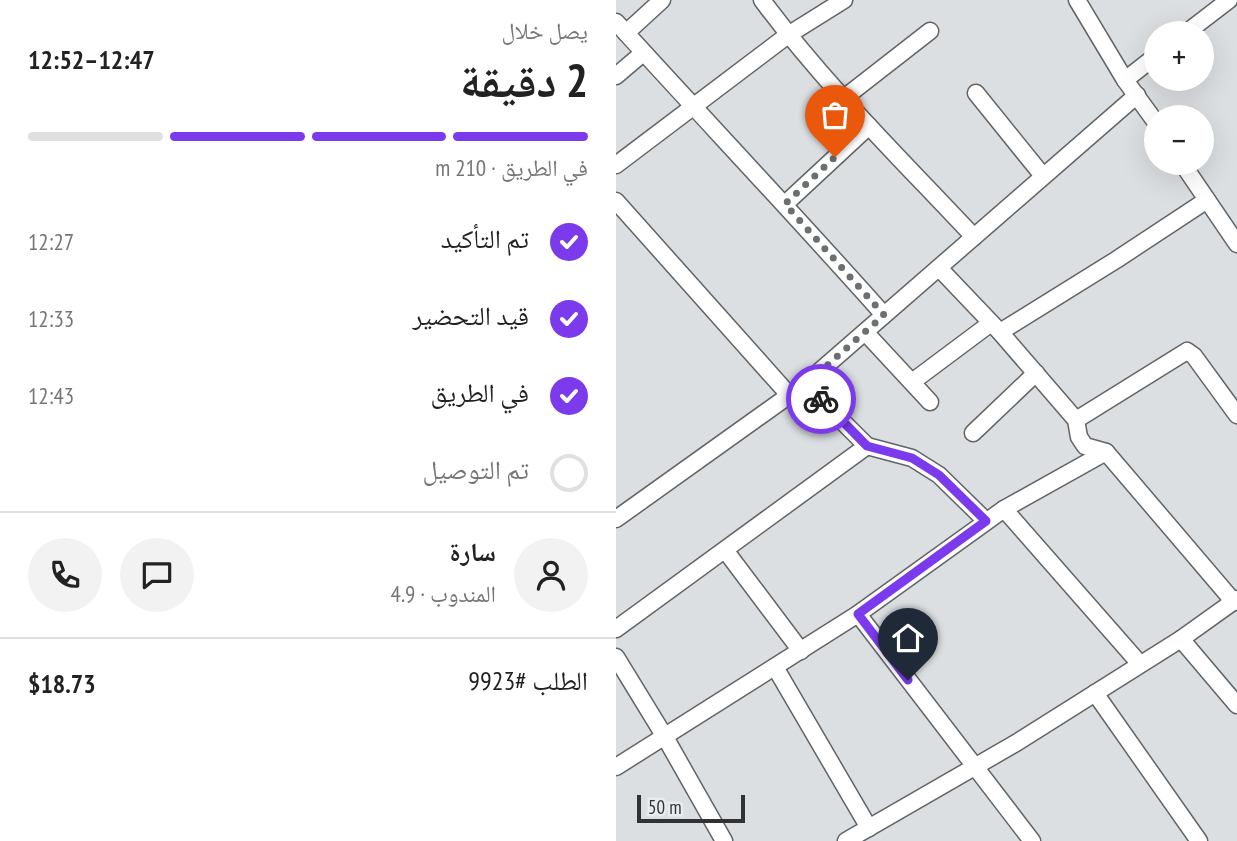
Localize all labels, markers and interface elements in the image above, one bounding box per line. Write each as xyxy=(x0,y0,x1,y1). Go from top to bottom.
text: يصل خلال xyxy=(501,16,588,45)
map controls xyxy=(1144,21,1214,175)
button: + xyxy=(1144,21,1214,91)
text: 12:47–12:52 xyxy=(28,43,155,76)
text: 2 دقيقة xyxy=(460,50,588,110)
pin xyxy=(805,85,865,157)
icon: bag xyxy=(816,96,854,134)
button: − xyxy=(1144,105,1214,175)
text: في الطريق · 210 m xyxy=(435,153,588,182)
text: تم التأكيد xyxy=(441,222,529,255)
icon: check xyxy=(550,223,588,261)
text: 12:27 xyxy=(28,227,74,256)
text: قيد التحضير xyxy=(412,299,529,332)
icon: check xyxy=(550,300,588,338)
text: 12:33 xyxy=(28,304,74,333)
courier xyxy=(786,364,856,434)
text: في الطريق xyxy=(431,376,529,409)
icon: check xyxy=(550,377,588,415)
icon: bike xyxy=(802,380,840,418)
text: 12:43 xyxy=(28,381,74,410)
text: تم التوصيل xyxy=(422,453,529,486)
text: سارة xyxy=(449,535,496,568)
button: phone xyxy=(28,538,102,612)
button: chat xyxy=(120,538,194,612)
button: person xyxy=(514,538,588,612)
text: المندوب · 4.9 xyxy=(391,579,496,608)
pin xyxy=(878,608,938,680)
icon: home xyxy=(889,619,927,657)
text: الطلب #9923 xyxy=(468,664,588,697)
text: $18.73 xyxy=(28,667,96,700)
scale bar xyxy=(637,792,746,824)
text: 50 m xyxy=(648,795,682,819)

